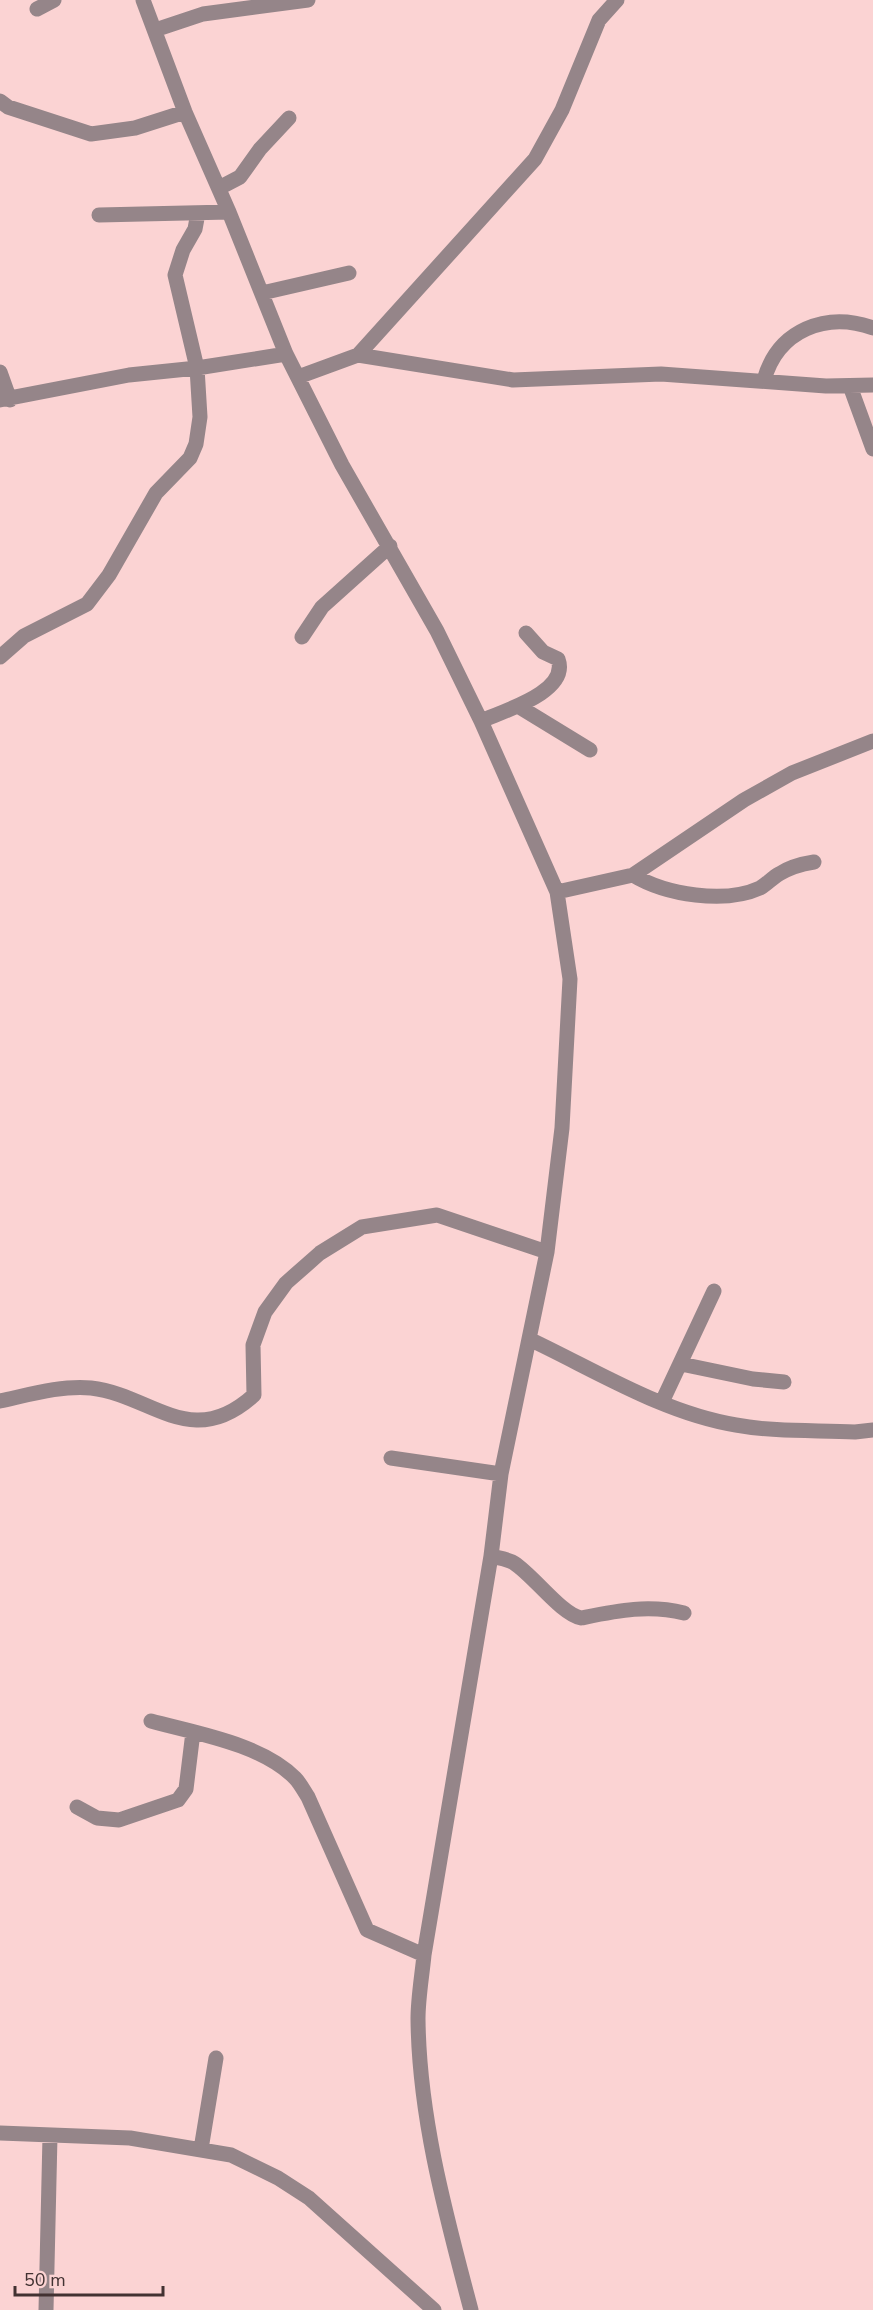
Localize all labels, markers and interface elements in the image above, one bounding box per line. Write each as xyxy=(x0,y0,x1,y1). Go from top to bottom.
scale bar xyxy=(15,2259,164,2297)
text: 50 m xyxy=(24,2268,66,2292)

